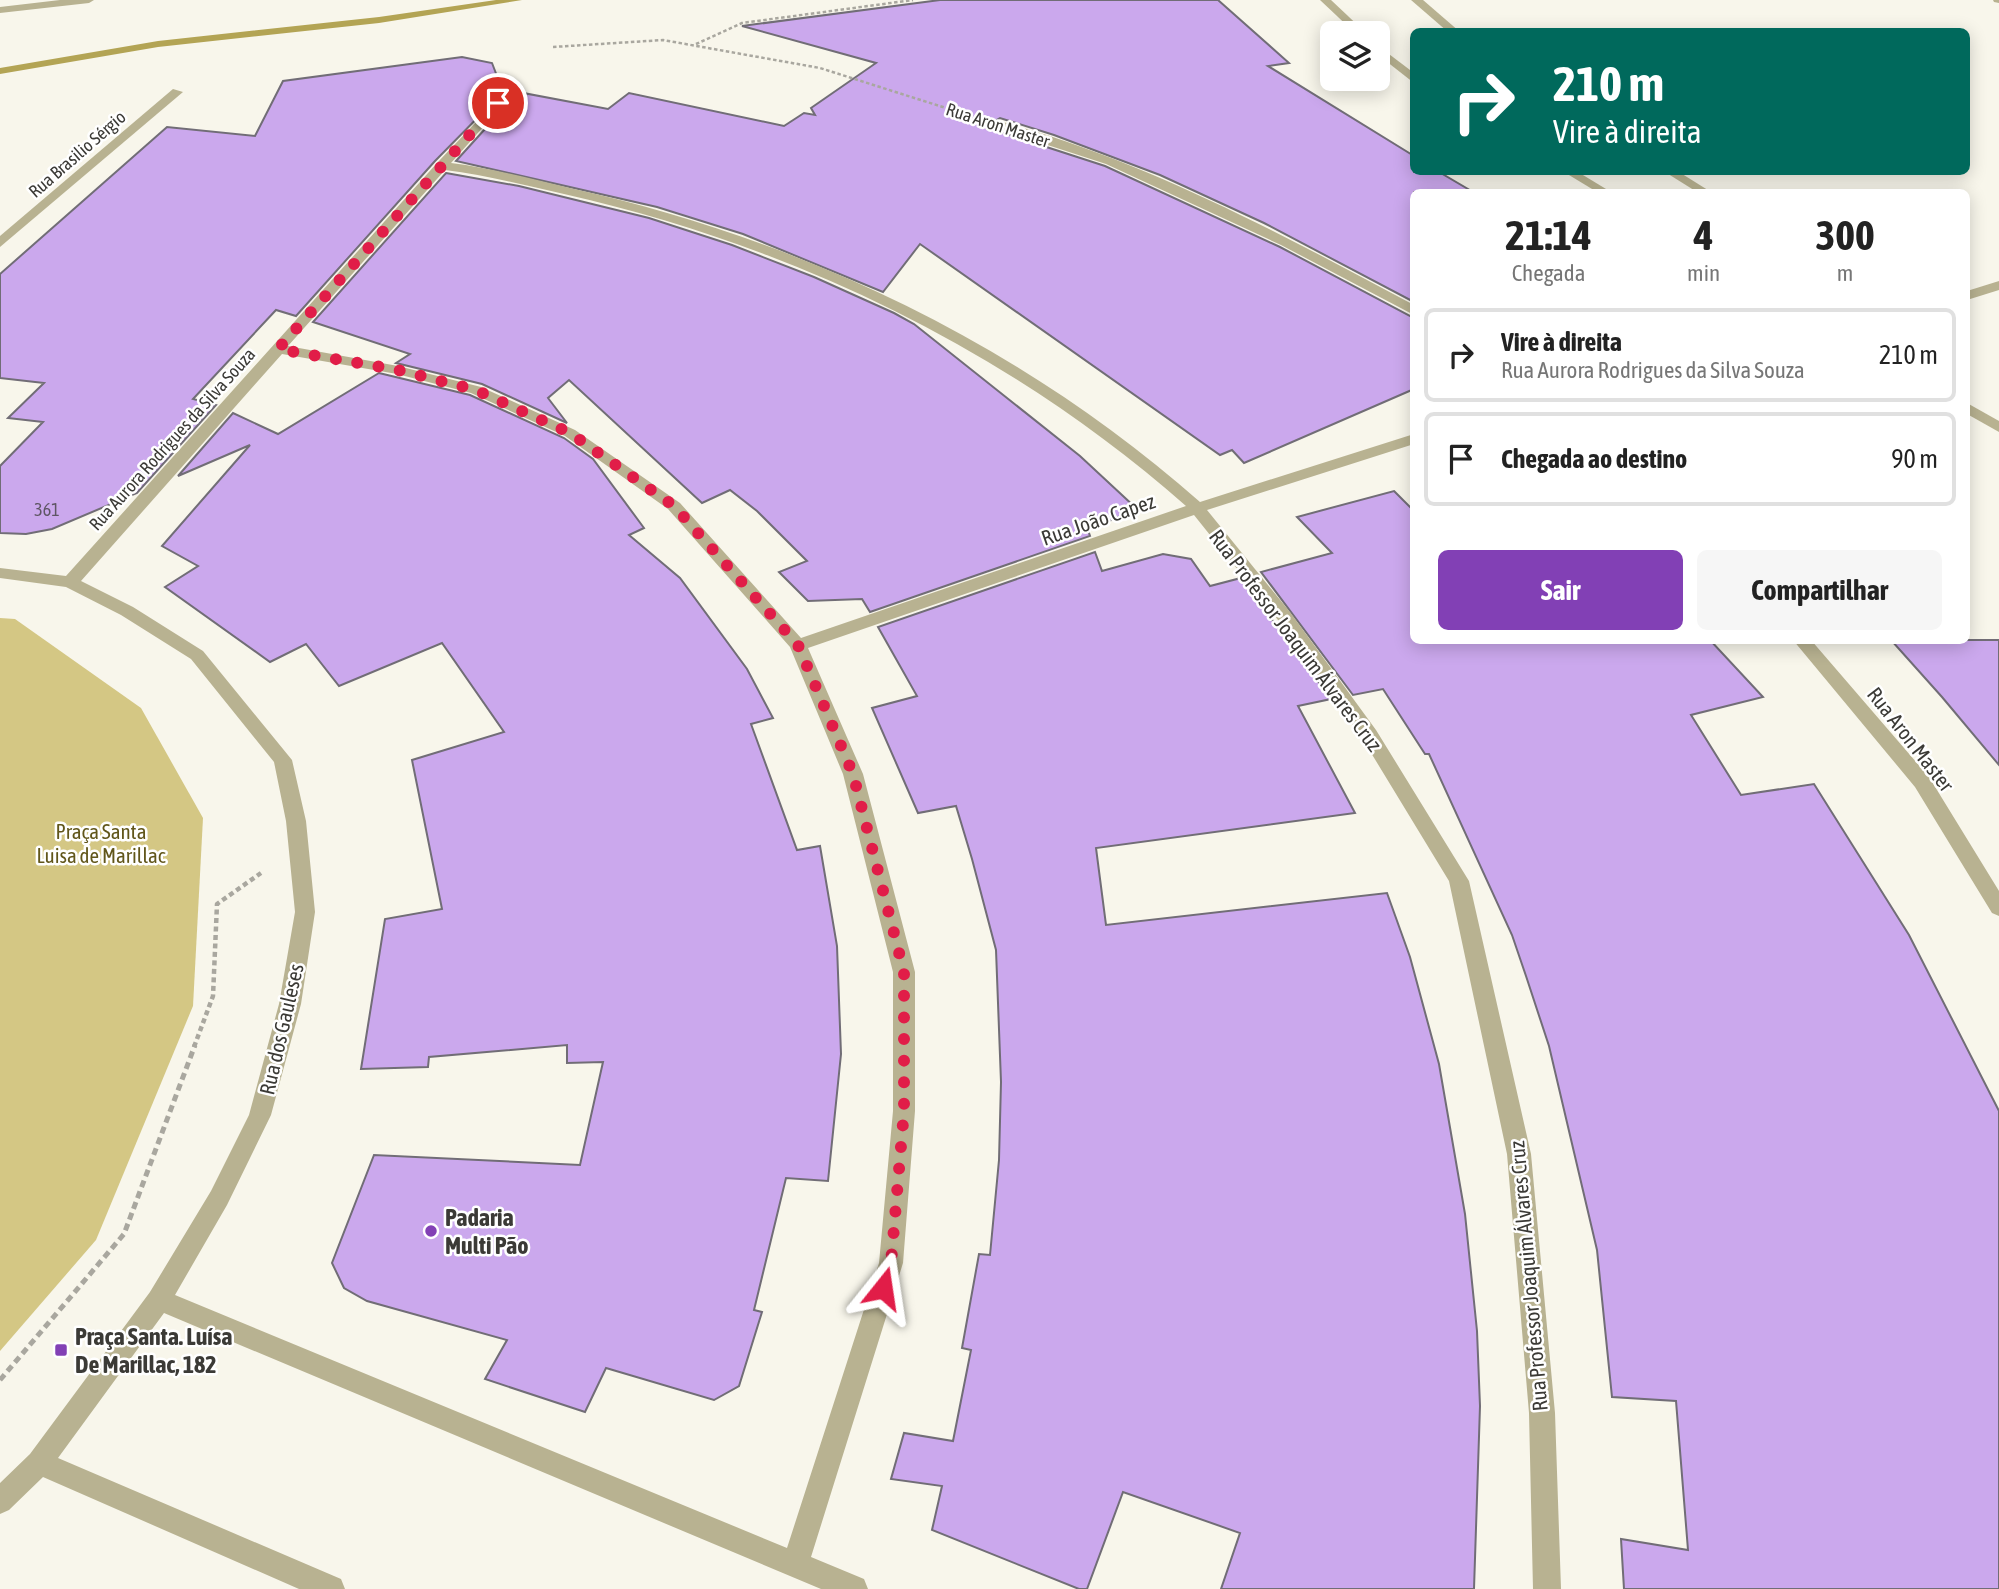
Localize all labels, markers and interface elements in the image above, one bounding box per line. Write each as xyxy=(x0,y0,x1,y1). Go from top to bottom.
map controls xyxy=(1320,21,1390,91)
button: layers xyxy=(1320,21,1390,91)
text: 210 m xyxy=(1553,55,1664,111)
icon: right xyxy=(1438,56,1529,147)
pin xyxy=(468,73,528,133)
icon: arrive xyxy=(479,84,517,122)
street label: Rua Aron Master xyxy=(944,98,1053,152)
street label: Rua Brasilio Sérgio xyxy=(24,106,130,202)
text: Vire à direita xyxy=(1553,113,1702,150)
text: 21:14 xyxy=(1505,211,1592,259)
text: 4 xyxy=(1694,211,1713,259)
text: 300 xyxy=(1815,211,1875,259)
text: Chegada xyxy=(1512,260,1585,286)
text: min xyxy=(1687,260,1720,286)
text: m xyxy=(1837,260,1853,286)
text: Vire à direita xyxy=(1501,327,1622,357)
icon: right xyxy=(1442,336,1480,374)
text: 210 m xyxy=(1879,340,1938,370)
street label: Rua Aurora Rodrigues da Silva Souza xyxy=(85,344,259,534)
text: Rua Aurora Rodrigues da Silva Souza xyxy=(1501,357,1805,383)
icon: arrive xyxy=(1442,440,1480,478)
text: Chegada ao destino xyxy=(1501,444,1687,474)
text: 90 m xyxy=(1891,444,1938,474)
street label: Rua João Capez xyxy=(1038,488,1158,550)
house number: 361 xyxy=(34,499,60,520)
street label: Rua Professor Joaquim Álvares Cruz xyxy=(1205,524,1387,756)
button: Sair xyxy=(1438,550,1683,630)
button: Compartilhar xyxy=(1697,550,1942,630)
street label: Rua Aron Master xyxy=(1863,682,1960,796)
park label: Praça Santa Luisa de Marillac xyxy=(36,819,166,867)
street label: Rua dos Gauleses xyxy=(254,961,308,1097)
street label: Rua Professor Joaquim Álvares Cruz xyxy=(1504,1139,1552,1412)
place label: Padaria Multi Pão xyxy=(445,1204,528,1259)
marker: Padaria Multi Pão xyxy=(423,1223,439,1239)
position arrow xyxy=(846,1251,920,1325)
place label: Praça Santa. Luísa De Marillac, 182 xyxy=(75,1323,232,1378)
marker: Praça Santa. Luísa De Marillac, 182 xyxy=(53,1342,69,1358)

